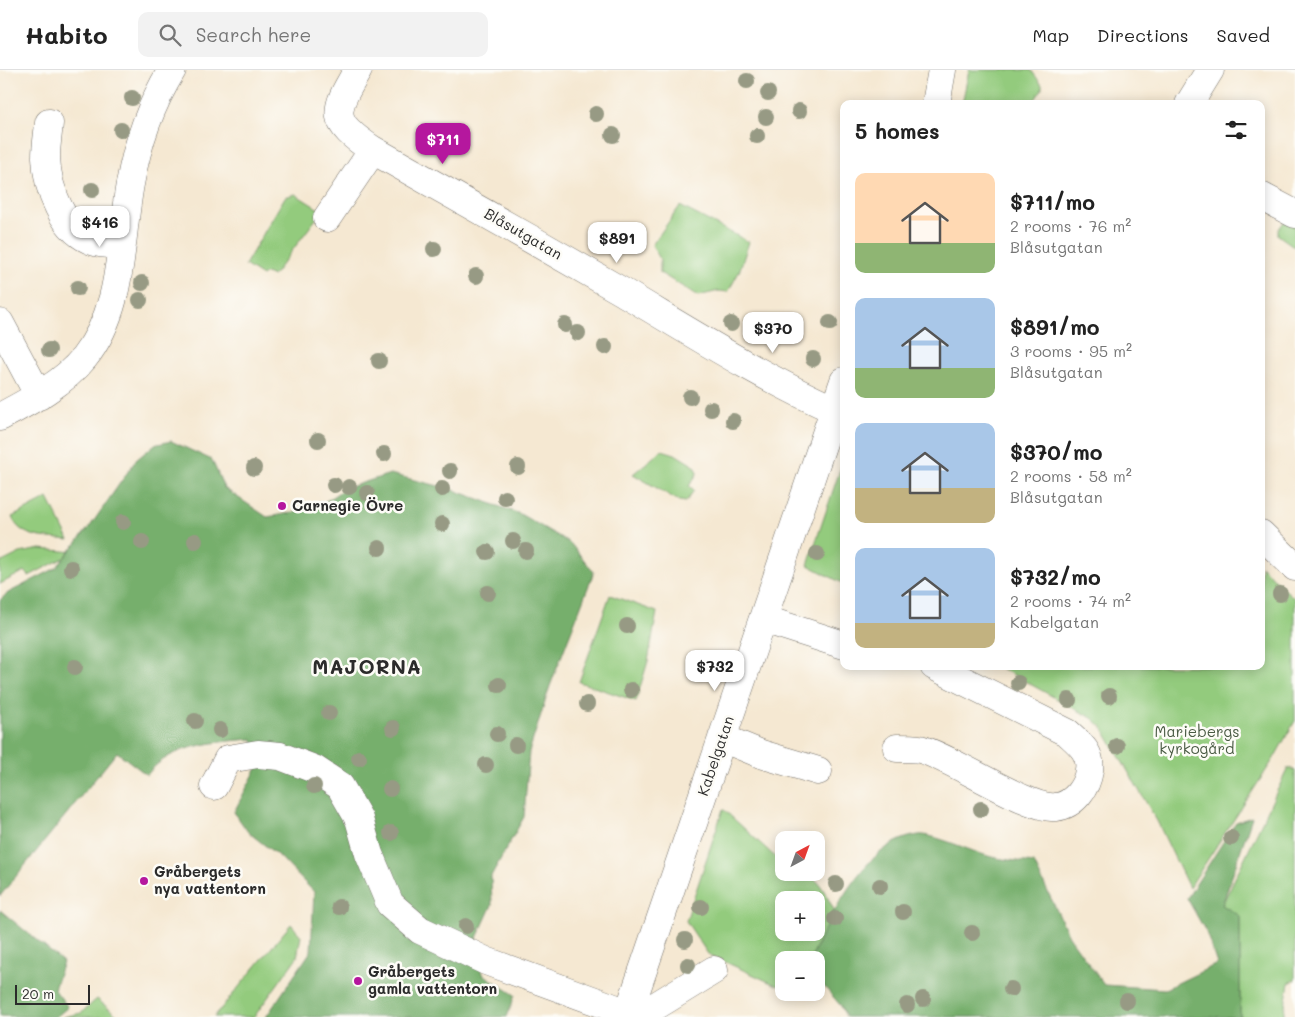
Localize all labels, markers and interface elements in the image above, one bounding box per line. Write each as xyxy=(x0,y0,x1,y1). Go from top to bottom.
search box xyxy=(138,12,488,57)
text: Habito xyxy=(25,19,108,50)
icon: search xyxy=(156,21,184,49)
text: Search here xyxy=(196,22,311,47)
text: Map xyxy=(1032,23,1069,47)
text: Directions xyxy=(1097,23,1189,47)
text: Saved xyxy=(1217,23,1270,47)
icon: filters xyxy=(1222,116,1250,144)
text: 5 homes xyxy=(855,117,940,144)
pin: $711 xyxy=(413,122,473,165)
text: $711 xyxy=(427,128,459,149)
text: $711/mo xyxy=(1010,188,1095,215)
icon: home xyxy=(895,193,955,253)
street label: Blåsutgatan xyxy=(481,203,566,264)
pin: $416 xyxy=(70,206,130,248)
text: $416 xyxy=(82,211,118,232)
text: 2 rooms · 76 m² xyxy=(1010,215,1131,236)
pin: $891 xyxy=(587,222,647,264)
text: $891 xyxy=(599,227,635,248)
text: Blåsutgatan xyxy=(1010,236,1103,257)
pin: $370 xyxy=(743,312,803,354)
text: $891/mo xyxy=(1010,313,1100,340)
text: $370 xyxy=(754,317,792,338)
icon: home xyxy=(895,318,955,378)
text: 3 rooms · 95 m² xyxy=(1010,340,1132,361)
text: Blåsutgatan xyxy=(1010,361,1103,382)
text: $370/mo xyxy=(1010,438,1102,465)
icon: home xyxy=(895,443,955,503)
text: 2 rooms · 58 m² xyxy=(1010,465,1132,486)
text: Blåsutgatan xyxy=(1010,486,1103,507)
place label: Carnegie Övre xyxy=(292,495,403,515)
marker: Carnegie Övre xyxy=(276,500,288,512)
text: $732/mo xyxy=(1010,563,1101,590)
icon: home xyxy=(895,568,955,628)
text: 2 rooms · 74 m² xyxy=(1010,590,1131,611)
text: Kabelgatan xyxy=(1010,611,1099,632)
pin: $732 xyxy=(685,650,745,692)
district label: MAJORNA xyxy=(312,653,422,679)
text: $732 xyxy=(696,655,734,676)
street label: Kabelgatan xyxy=(692,713,738,798)
park label: Mariebergs kyrkogård xyxy=(1154,721,1240,758)
north arrow xyxy=(775,831,825,881)
map controls xyxy=(775,831,825,1001)
place label: Gråbergets nya vattentorn xyxy=(154,861,266,898)
marker: Gråbergets nya vattentorn xyxy=(138,875,150,887)
button: + xyxy=(775,891,825,941)
button: − xyxy=(775,951,825,1001)
place label: Gråbergets gamla vattentorn xyxy=(368,961,497,998)
marker: Gråbergets gamla vattentorn xyxy=(352,975,364,987)
scale bar xyxy=(15,982,90,1005)
text: 20 m xyxy=(22,984,54,1003)

